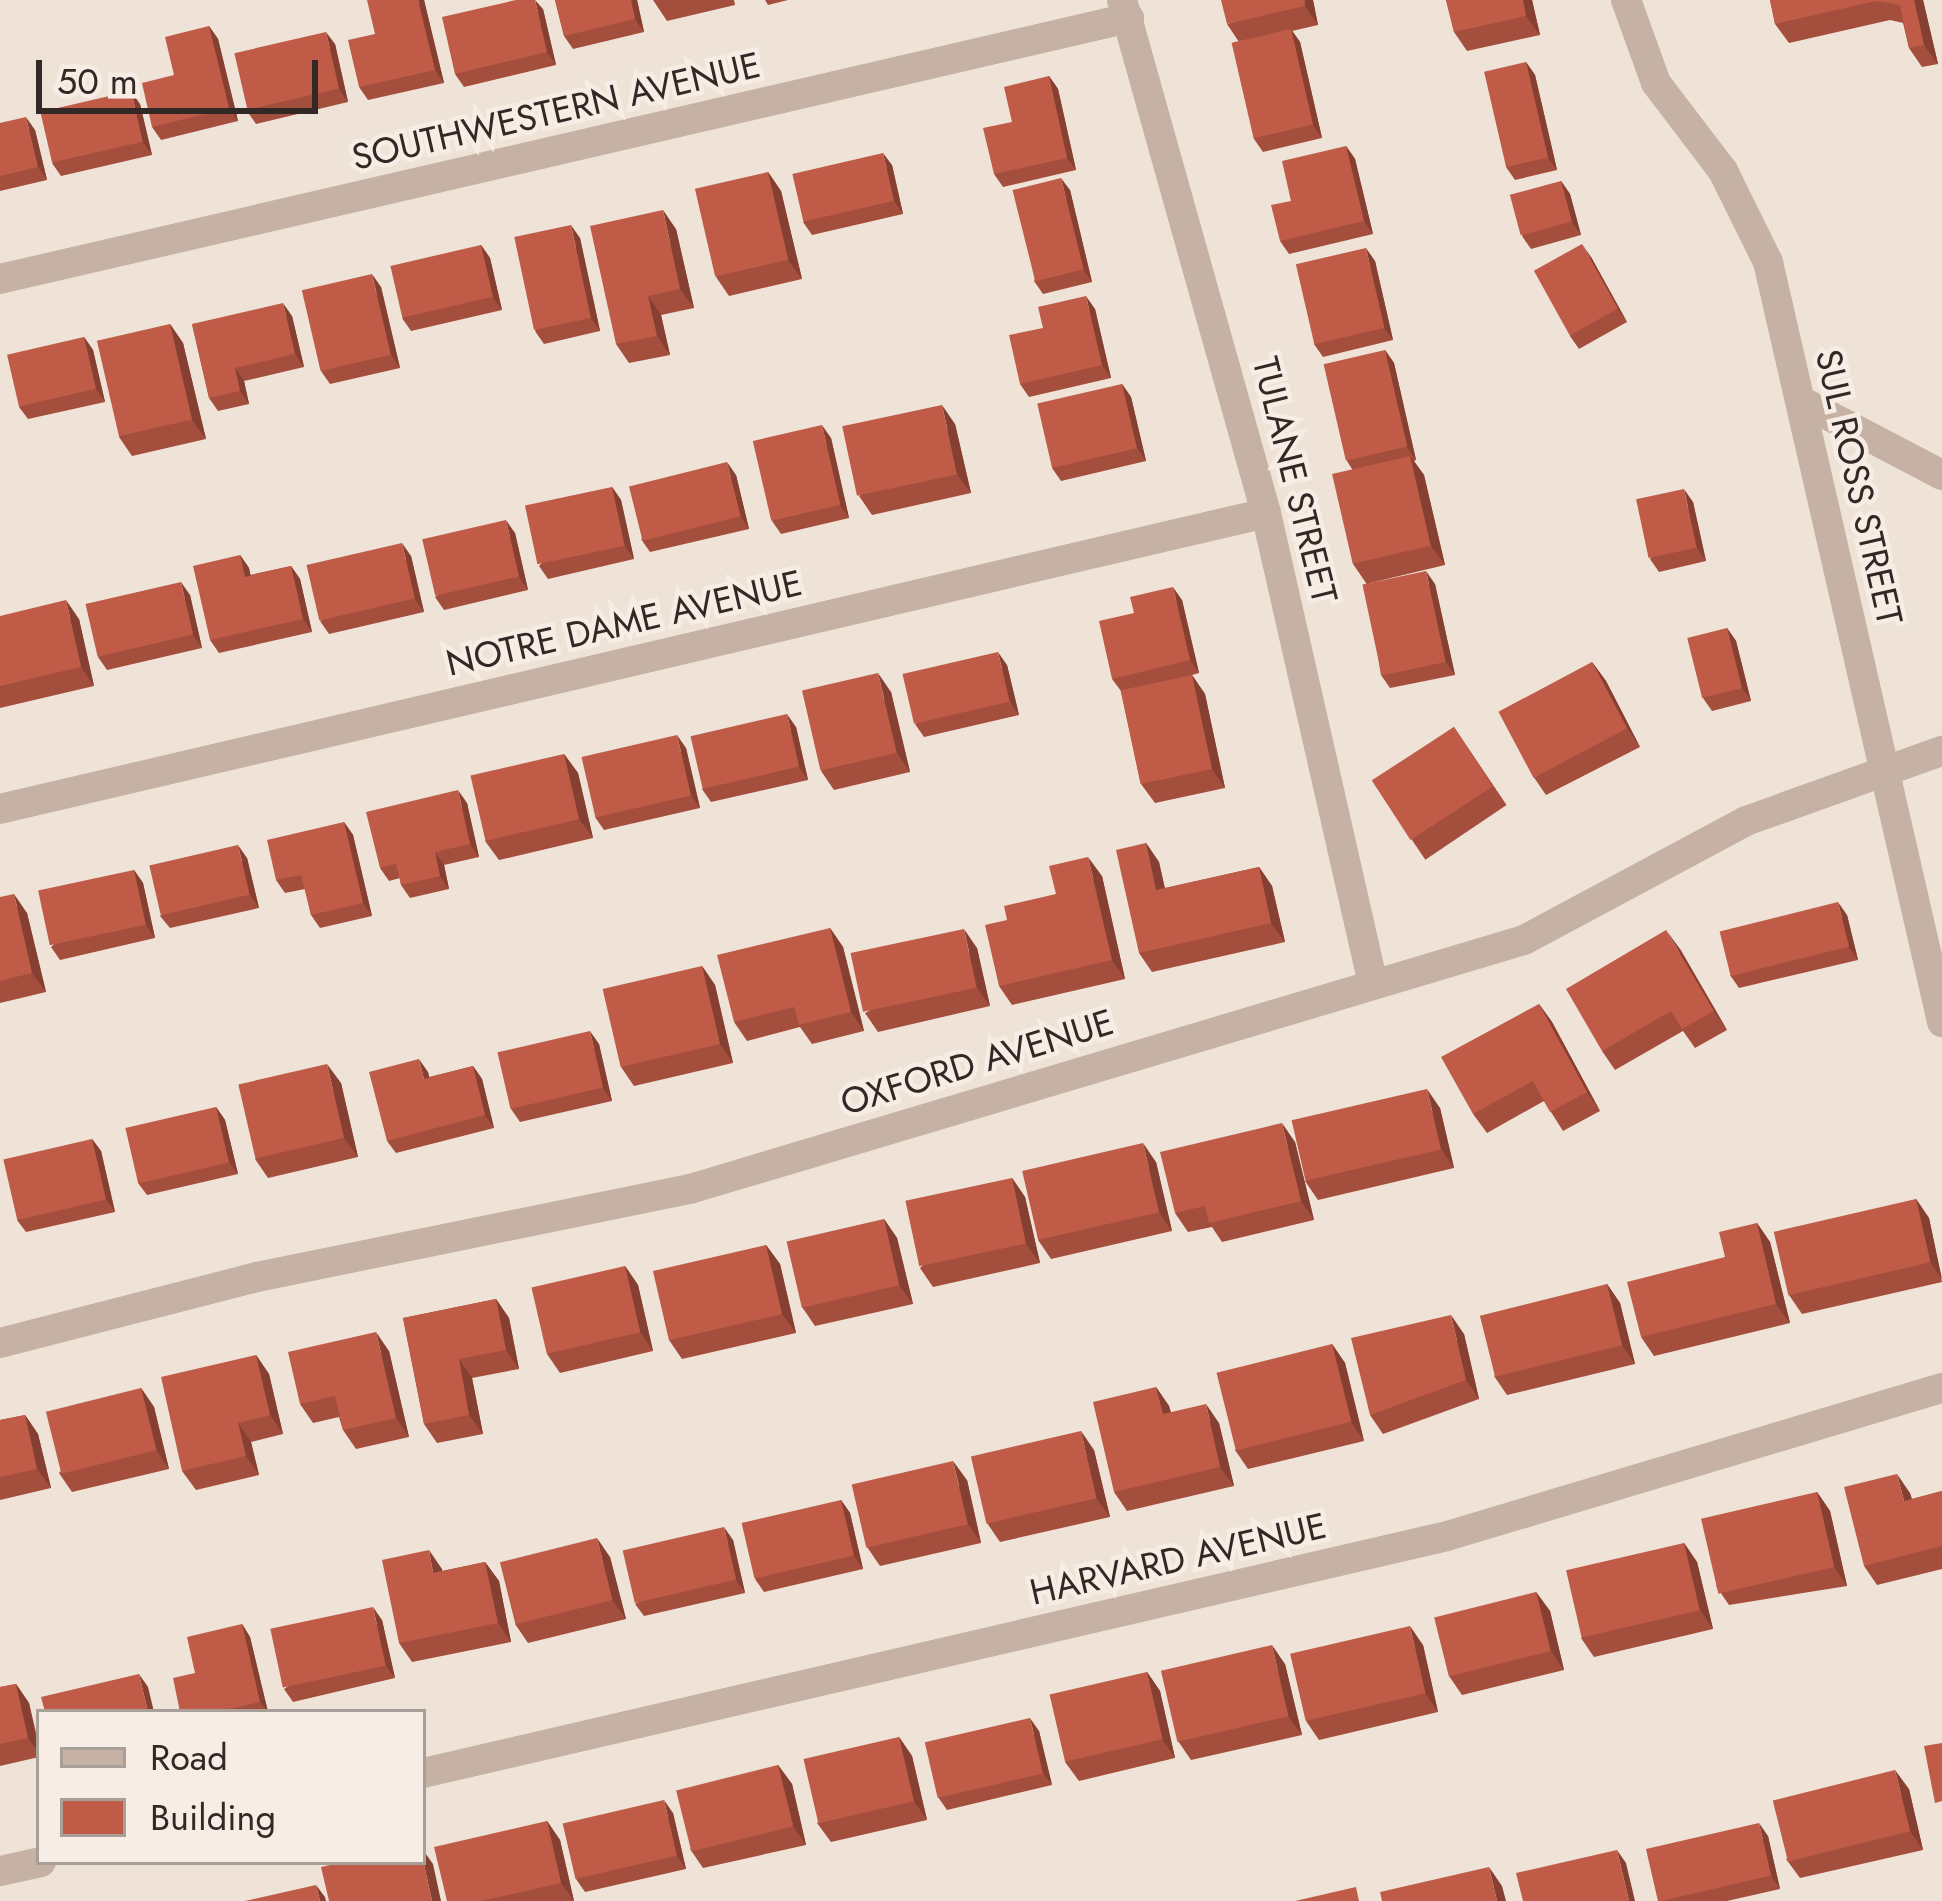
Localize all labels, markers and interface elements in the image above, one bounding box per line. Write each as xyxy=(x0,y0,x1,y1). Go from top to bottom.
scale bar xyxy=(42,36,324,110)
street label: SOUTHWESTERN AVENUE xyxy=(348,43,764,179)
text: 50 m xyxy=(57,55,138,107)
street label: SUL ROSS STREET xyxy=(1806,345,1912,629)
street label: TULANE STREET xyxy=(1244,353,1346,607)
street label: NOTRE DAME AVENUE xyxy=(442,561,806,685)
street label: OXFORD AVENUE xyxy=(835,1000,1119,1124)
street label: HARVARD AVENUE xyxy=(1026,1504,1330,1614)
legend xyxy=(36,1709,426,1865)
text: Road xyxy=(150,1731,228,1783)
text: Building xyxy=(150,1791,276,1843)

